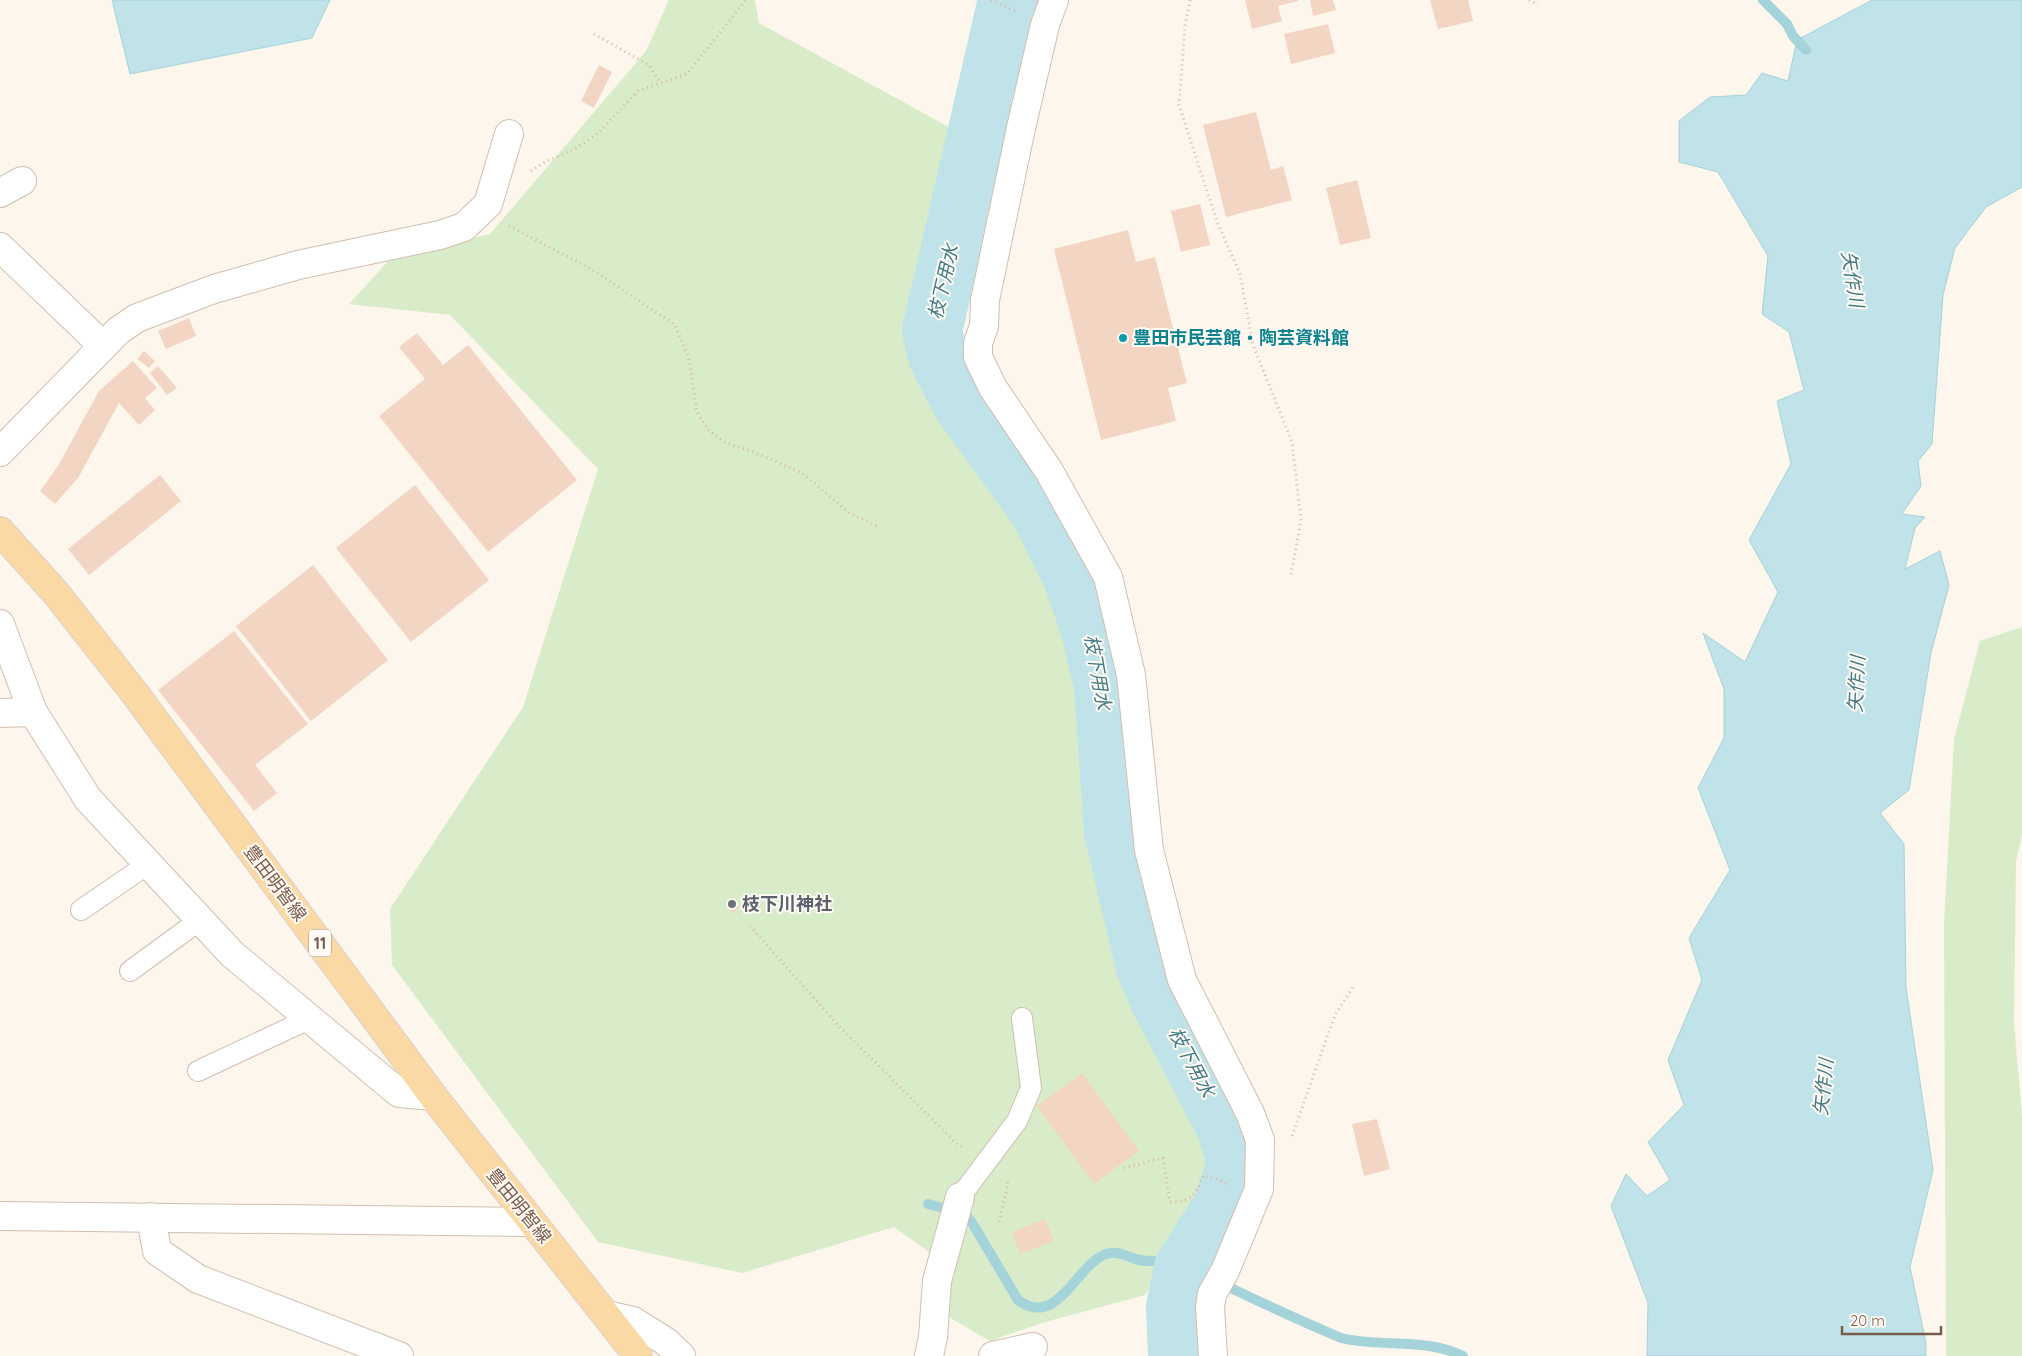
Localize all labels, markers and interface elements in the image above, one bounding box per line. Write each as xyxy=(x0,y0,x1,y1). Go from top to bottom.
water label: 枝下用水 xyxy=(923,240,964,322)
water label: 矢作川 xyxy=(1837,249,1870,311)
place label: 豊田市民芸館・陶芸資料館 xyxy=(1133,326,1349,349)
marker: 豊田市民芸館・陶芸資料館 xyxy=(1117,332,1129,344)
water label: 枝下用水 xyxy=(1080,632,1117,713)
water label: 矢作川 xyxy=(1843,653,1870,713)
street label: 豊田明智線 xyxy=(239,840,312,926)
place label: 枝下川神社 xyxy=(742,892,832,915)
marker: 枝下川神社 xyxy=(726,898,738,910)
road number: 11 xyxy=(309,930,331,956)
water label: 枝下用水 xyxy=(1164,1023,1221,1103)
water label: 矢作川 xyxy=(1808,1055,1838,1117)
street label: 豊田明智線 xyxy=(482,1163,557,1248)
scale bar xyxy=(1842,1304,1941,1336)
text: 20 m xyxy=(1850,1311,1885,1330)

